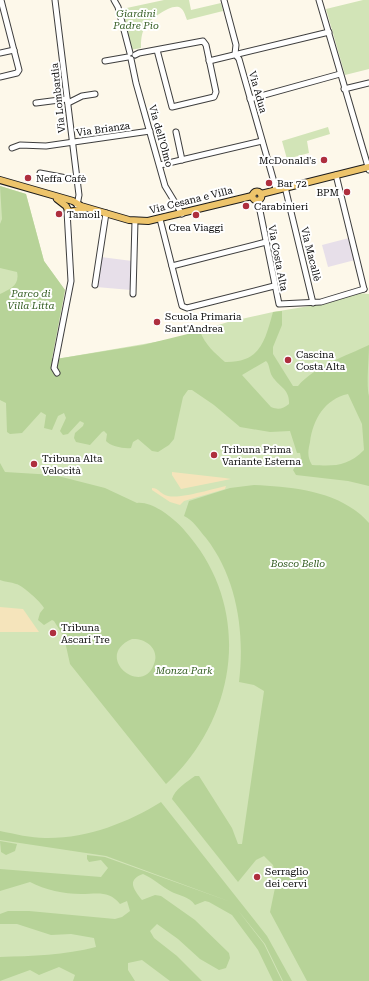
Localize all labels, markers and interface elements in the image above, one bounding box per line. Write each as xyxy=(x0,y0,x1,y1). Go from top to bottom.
park label: Giardini Padre Pio xyxy=(112,8,159,31)
street label: Via Lombardia xyxy=(49,62,67,134)
street label: Via Adua xyxy=(247,70,269,115)
street label: Via dell'Olmo xyxy=(147,104,175,168)
street label: Via Brianza xyxy=(75,120,131,138)
place label: McDonald's xyxy=(259,155,316,166)
marker: McDonald's xyxy=(319,155,329,165)
marker: Neffa Cafè xyxy=(23,173,33,183)
place label: Neffa Cafè xyxy=(36,173,87,184)
marker: Bar 72 xyxy=(264,178,274,188)
place label: Bar 72 xyxy=(277,178,307,189)
street label: Via Cesana e Villa xyxy=(148,184,234,216)
place label: BPM xyxy=(316,187,339,198)
marker: BPM xyxy=(342,187,352,197)
marker: Carabinieri xyxy=(241,201,251,211)
place label: Carabinieri xyxy=(254,201,308,212)
marker: Tamoil xyxy=(54,209,64,219)
place label: Tamoil xyxy=(67,209,100,220)
marker: Crea Viaggi xyxy=(191,210,201,220)
place label: Crea Viaggi xyxy=(169,222,223,233)
street label: Via Costa Alta xyxy=(266,224,290,293)
street label: Via Macallè xyxy=(299,226,323,283)
park label: Parco di Villa Litta xyxy=(7,288,55,311)
place label: Scuola Primaria Sant'Andrea xyxy=(165,311,242,334)
marker: Scuola Primaria Sant'Andrea xyxy=(152,317,162,327)
place label: Cascina Costa Alta xyxy=(296,349,346,372)
marker: Cascina Costa Alta xyxy=(283,355,293,365)
place label: Tribuna Prima Variante Esterna xyxy=(222,444,302,467)
marker: Tribuna Prima Variante Esterna xyxy=(209,450,219,460)
place label: Tribuna Alta Velocità xyxy=(42,453,103,476)
marker: Tribuna Alta Velocità xyxy=(29,459,39,469)
park label: Bosco Bello xyxy=(270,558,325,569)
place label: Tribuna Ascari Tre xyxy=(61,622,110,645)
marker: Tribuna Ascari Tre xyxy=(48,628,58,638)
park label: Monza Park xyxy=(155,665,213,676)
place label: Serraglio dei cervi xyxy=(265,866,309,889)
marker: Serraglio dei cervi xyxy=(252,872,262,882)

